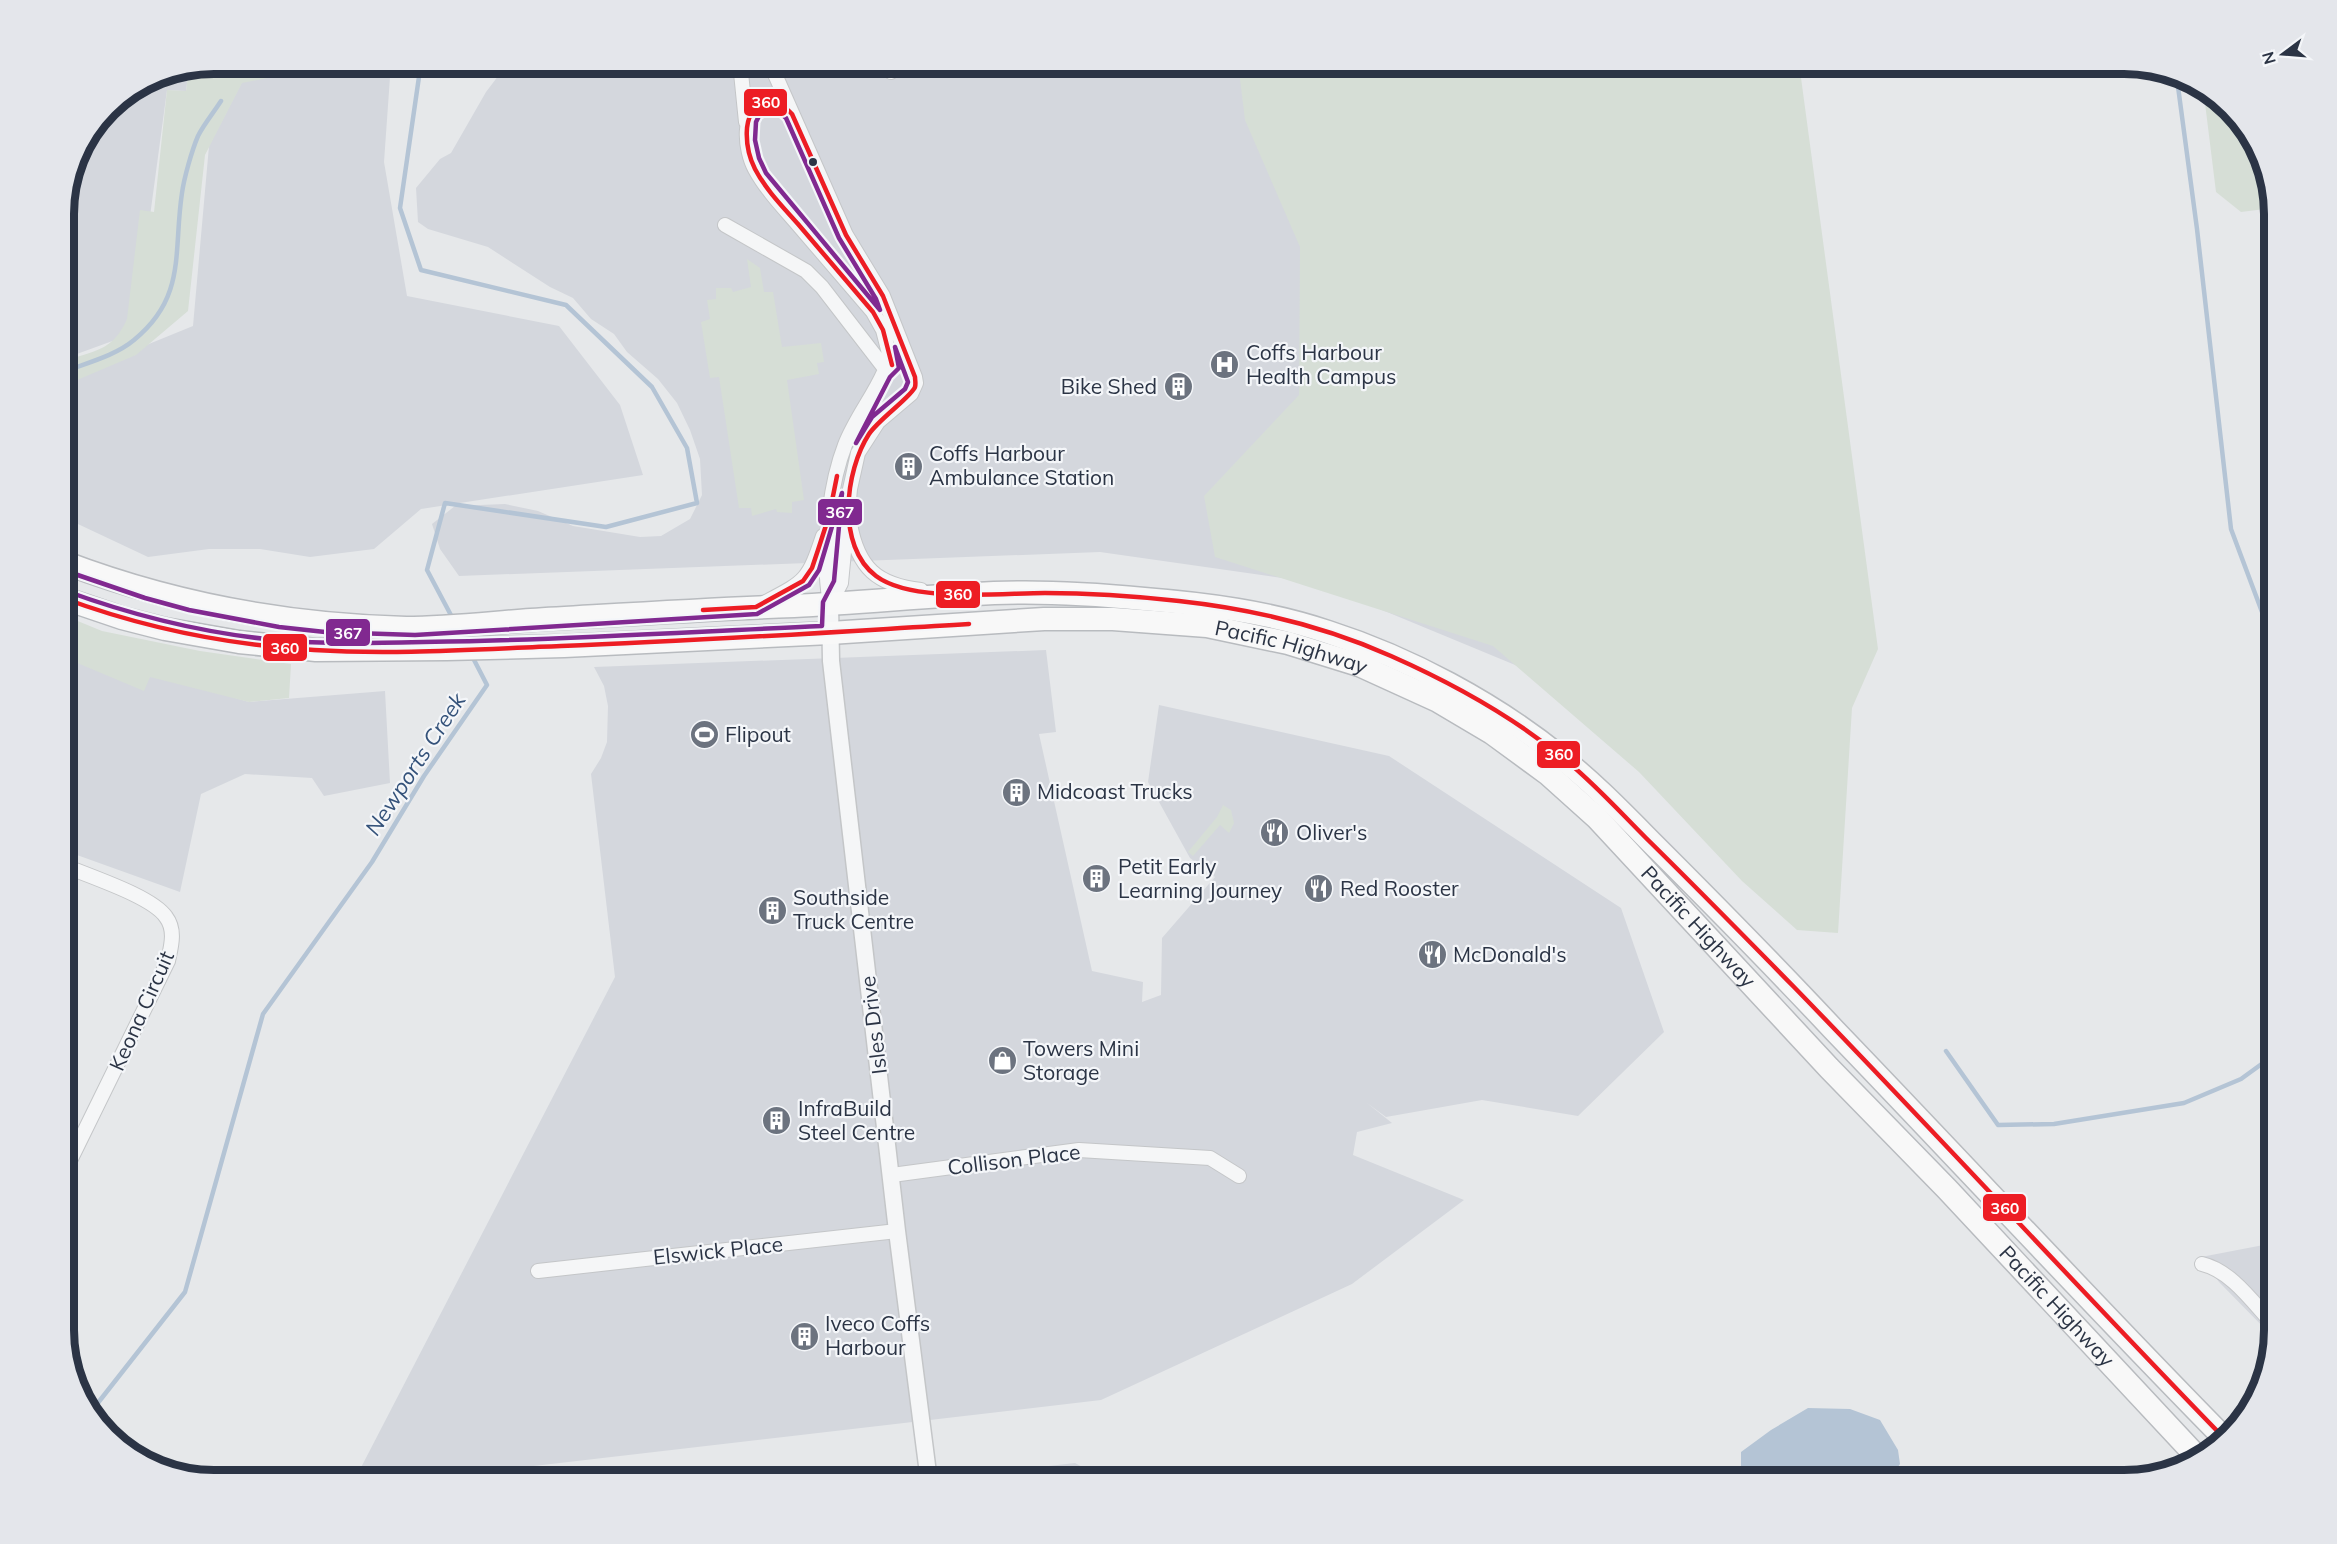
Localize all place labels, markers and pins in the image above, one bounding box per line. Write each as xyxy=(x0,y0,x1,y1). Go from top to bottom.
unlabelled marker xyxy=(807,156,819,168)
place label: Coffs Harbour Health Campus xyxy=(1246,339,1396,389)
hospital icon: Coffs Harbour Health Campus xyxy=(1209,349,1241,381)
building icon: Bike Shed xyxy=(1162,371,1194,403)
place label: Bike Shed xyxy=(1061,373,1157,399)
place label: Coffs Harbour Ambulance Station xyxy=(929,440,1114,490)
building icon: Coffs Harbour Ambulance Station xyxy=(892,450,924,482)
sports icon: Flipout xyxy=(688,719,720,751)
place label: Flipout xyxy=(725,721,791,747)
building icon: Midcoast Trucks xyxy=(1000,776,1032,808)
place label: Midcoast Trucks xyxy=(1037,778,1193,804)
restaurant icon: Oliver's xyxy=(1259,817,1291,849)
place label: Oliver's xyxy=(1296,819,1367,845)
place label: Petit Early Learning Journey xyxy=(1118,853,1282,903)
building icon: Petit Early Learning Journey xyxy=(1081,863,1113,895)
restaurant icon: Red Rooster xyxy=(1303,873,1335,905)
place label: Red Rooster xyxy=(1340,875,1459,901)
place label: Southside Truck Centre xyxy=(793,884,914,934)
building icon: Southside Truck Centre xyxy=(756,894,788,926)
restaurant icon: McDonald's xyxy=(1416,939,1448,971)
place label: McDonald's xyxy=(1453,941,1567,967)
place label: Towers Mini Storage xyxy=(1023,1035,1139,1085)
shop icon: Towers Mini Storage xyxy=(986,1045,1018,1077)
place label: InfraBuild Steel Centre xyxy=(798,1095,915,1145)
building icon: InfraBuild Steel Centre xyxy=(761,1105,793,1137)
place label: Iveco Coffs Harbour xyxy=(825,1310,930,1360)
building icon: Iveco Coffs Harbour xyxy=(788,1320,820,1352)

